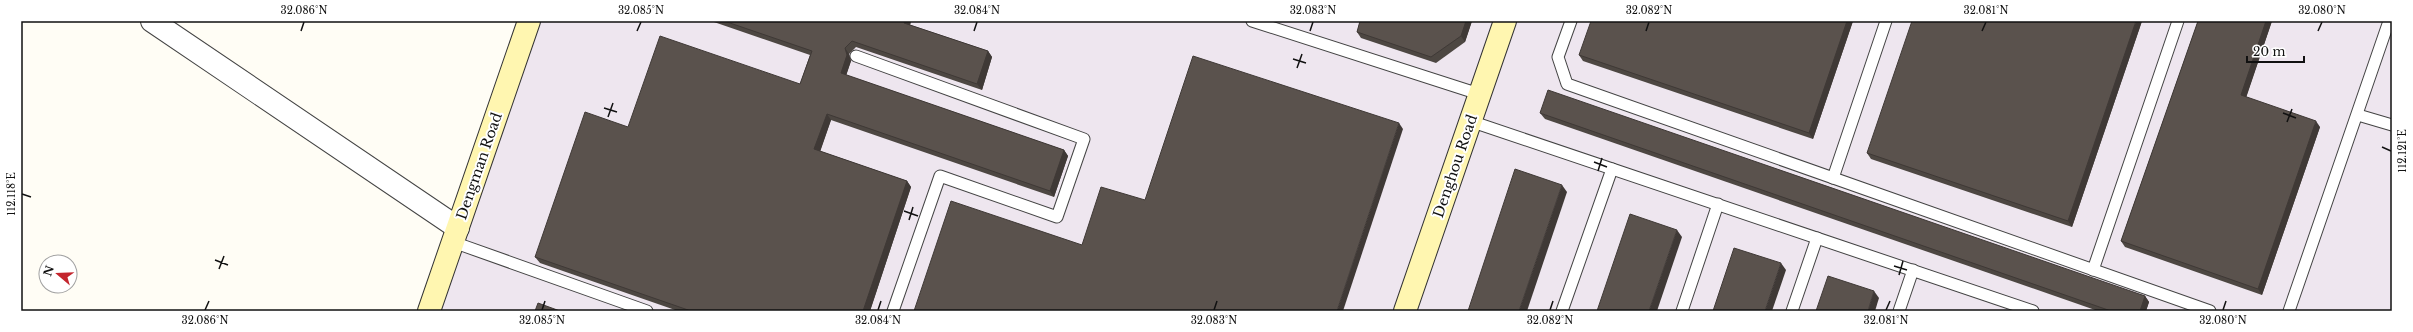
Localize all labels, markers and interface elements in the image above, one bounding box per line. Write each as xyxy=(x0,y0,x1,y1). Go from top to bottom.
text: 32.086°N xyxy=(281,4,327,17)
text: 32.085°N xyxy=(618,4,664,17)
text: 32.084°N xyxy=(954,4,1000,17)
text: 32.083°N xyxy=(1290,4,1336,17)
text: 32.082°N xyxy=(1626,4,1672,17)
text: 32.081°N xyxy=(1964,4,2008,17)
text: 32.080°N xyxy=(2298,4,2346,17)
scale bar xyxy=(2247,38,2304,64)
text: 20 m xyxy=(2253,44,2285,59)
street label: Dengman Road xyxy=(452,110,506,222)
street label: Denghou Road xyxy=(1429,112,1481,220)
text: 112.121°E xyxy=(2396,129,2409,173)
text: 112.118°E xyxy=(5,172,18,216)
north arrow xyxy=(38,254,78,294)
text: N xyxy=(40,263,57,278)
text: 32.086°N xyxy=(182,314,228,327)
text: 32.085°N xyxy=(519,314,565,327)
text: 32.084°N xyxy=(855,314,901,327)
text: 32.083°N xyxy=(1191,314,1237,327)
text: 32.082°N xyxy=(1527,314,1573,327)
text: 32.081°N xyxy=(1864,314,1908,327)
text: 32.080°N xyxy=(2199,314,2247,327)

